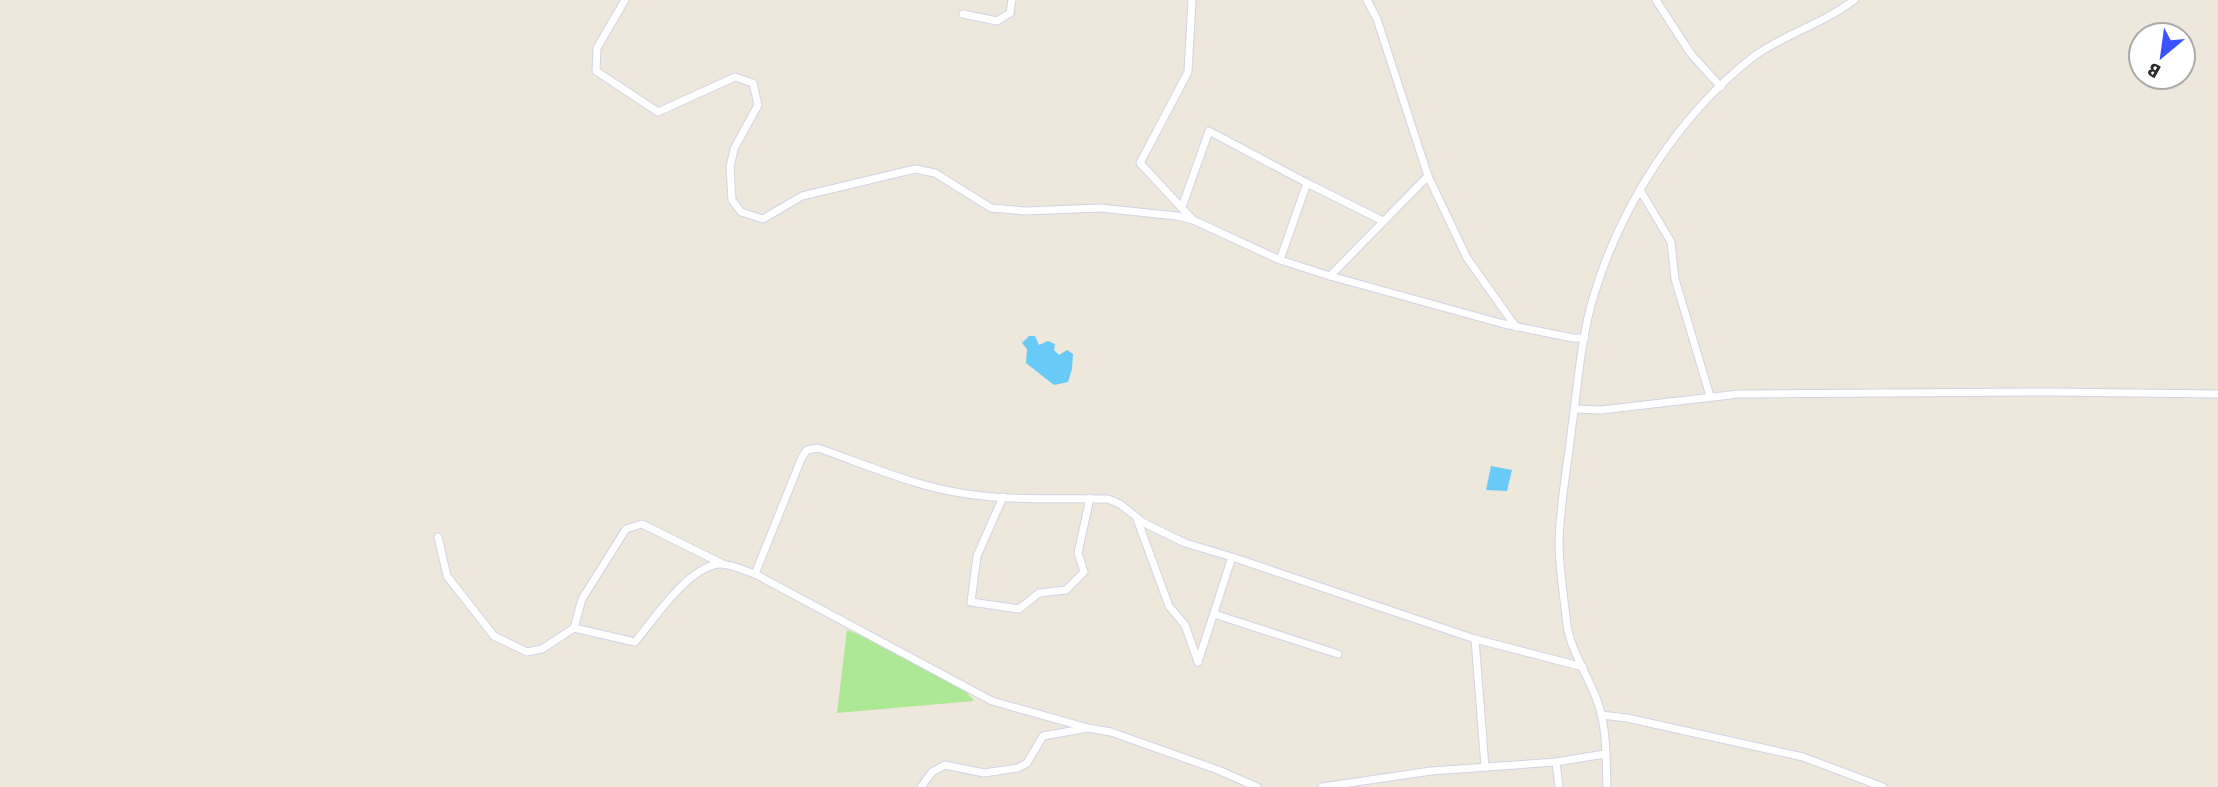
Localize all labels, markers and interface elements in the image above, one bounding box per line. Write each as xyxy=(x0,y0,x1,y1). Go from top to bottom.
north arrow xyxy=(2127,21,2197,91)
text: B xyxy=(2143,58,2164,83)

